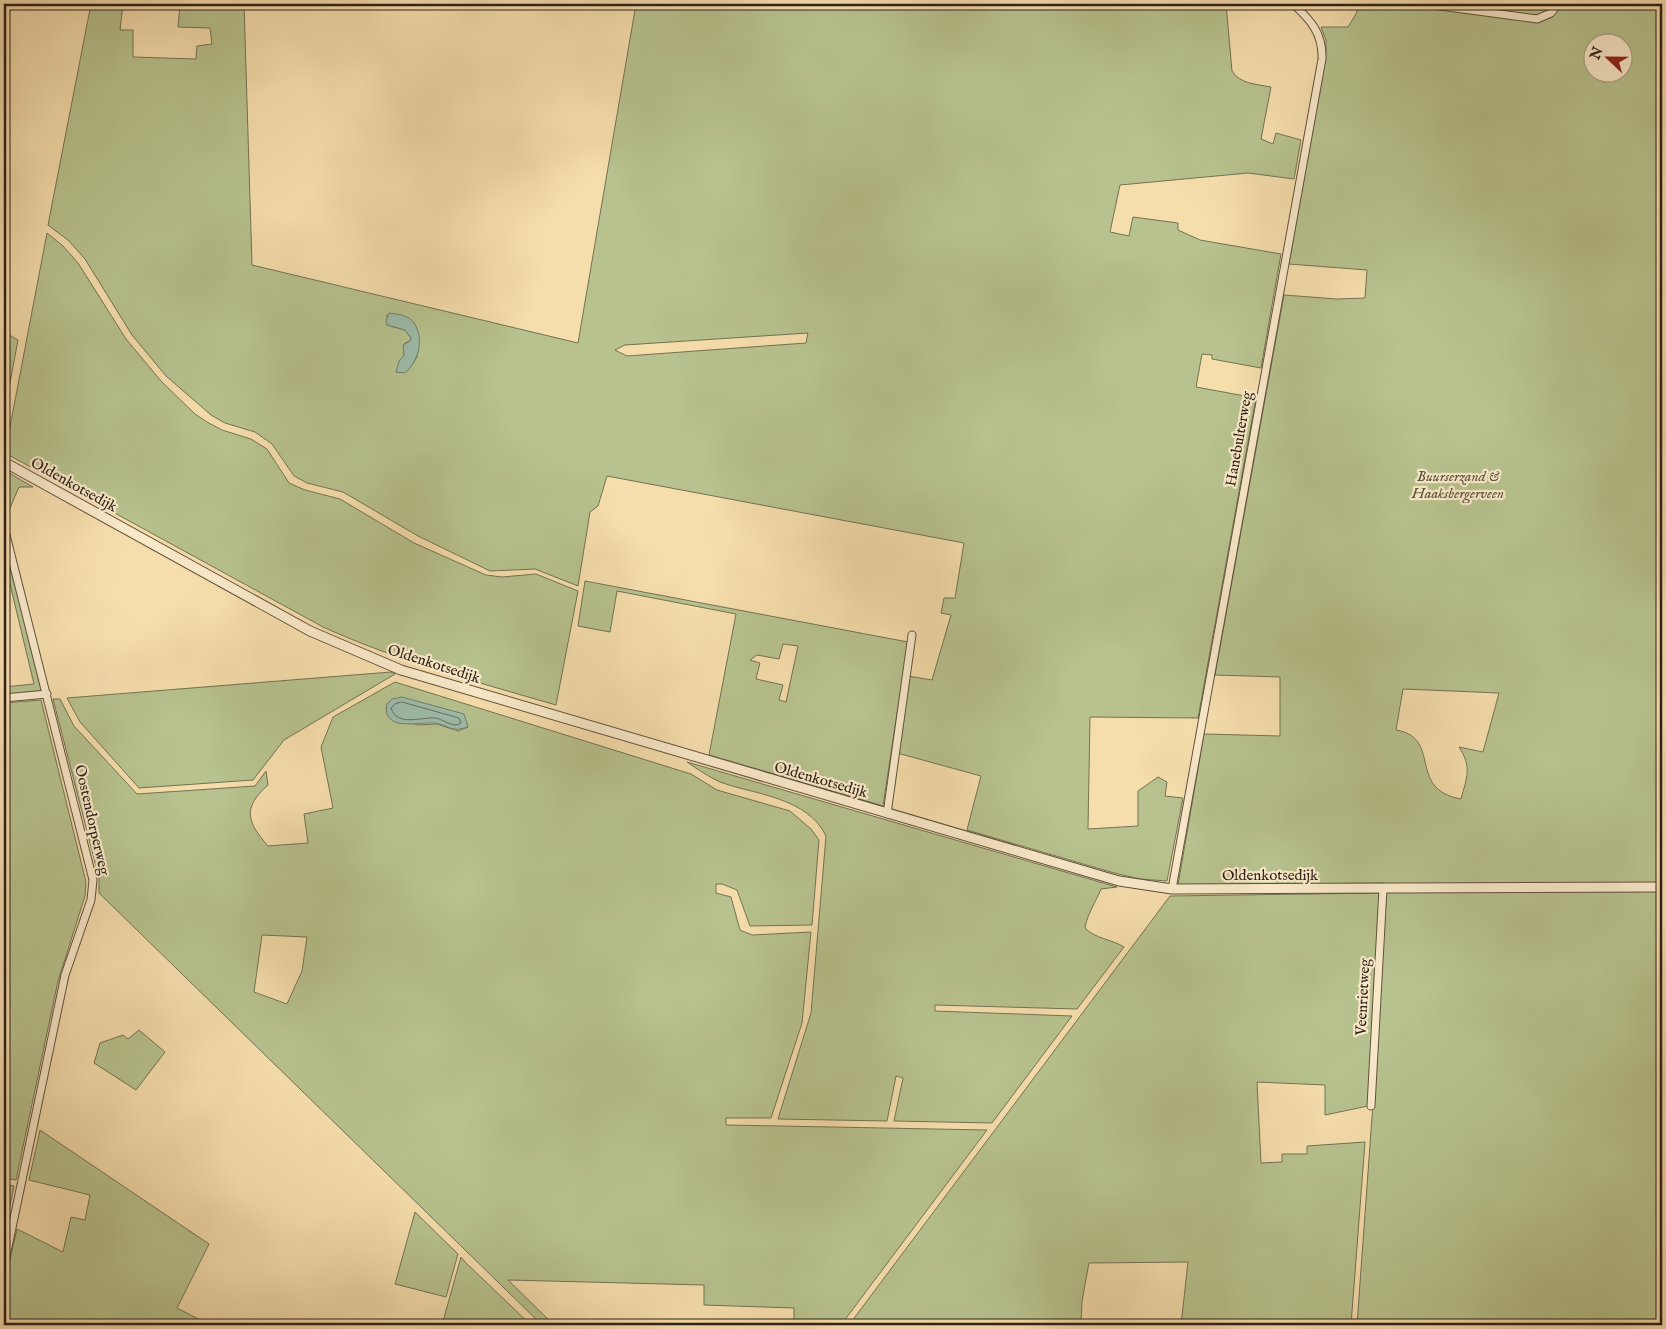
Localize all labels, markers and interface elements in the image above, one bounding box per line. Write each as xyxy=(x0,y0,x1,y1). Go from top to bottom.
north arrow xyxy=(1584,32,1634,82)
text: N xyxy=(1586,45,1607,63)
street label: Hanebulterweg xyxy=(1221,389,1257,488)
street label: Oldenkotsedijk xyxy=(27,453,122,517)
park label: Buurserzand & Haaksbergerveen xyxy=(1411,467,1504,504)
street label: Oldenkotsedijk xyxy=(385,640,484,688)
street label: Oldenkotsedijk xyxy=(772,758,871,803)
street label: Oostendorperweg xyxy=(70,763,114,878)
street label: Oldenkotsedijk xyxy=(1222,866,1319,885)
street label: Veenrietweg xyxy=(1351,957,1375,1037)

